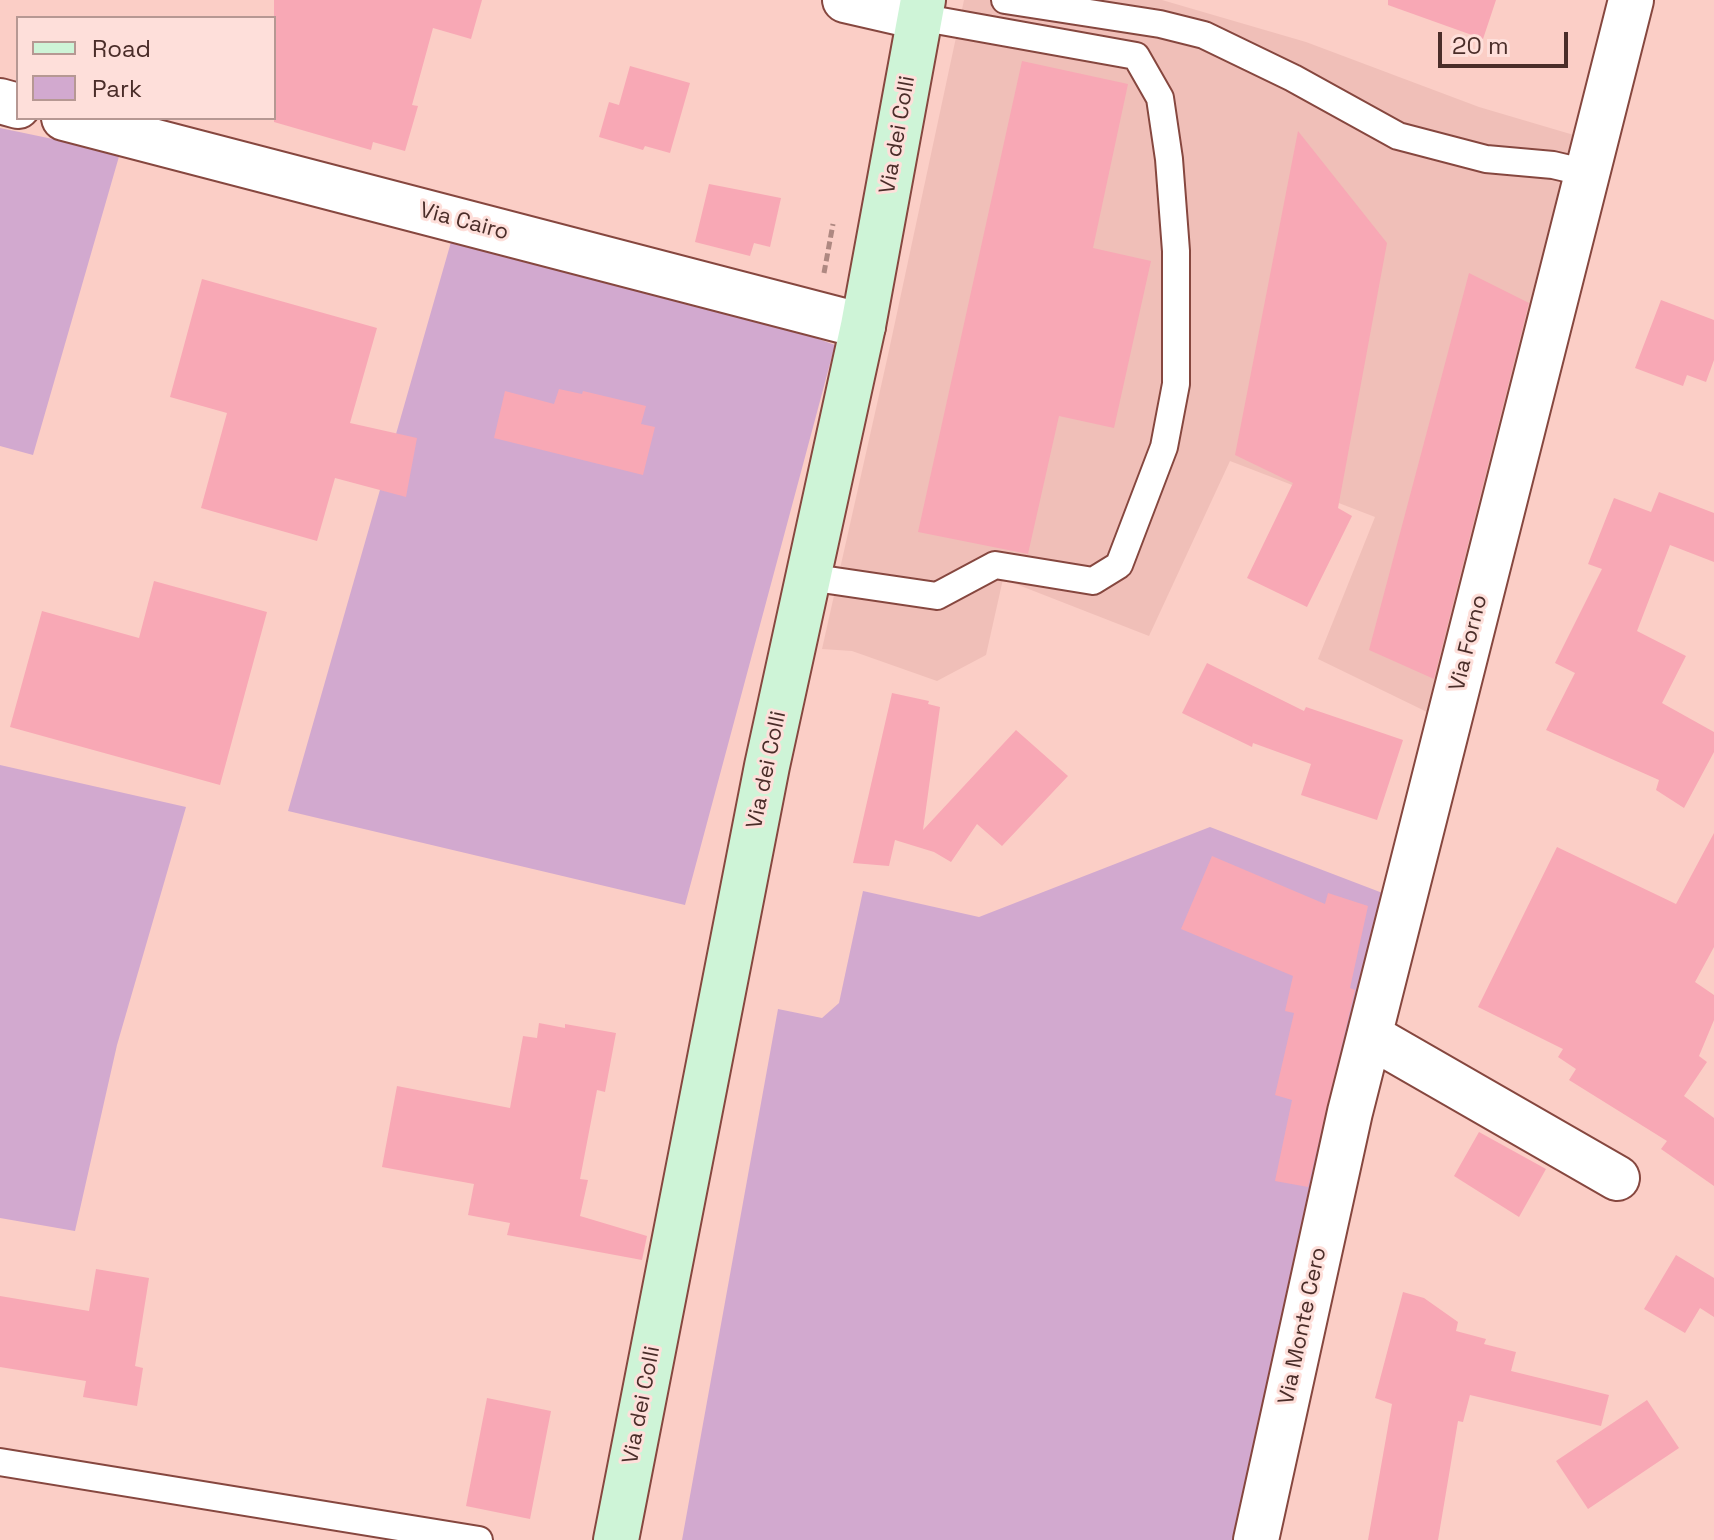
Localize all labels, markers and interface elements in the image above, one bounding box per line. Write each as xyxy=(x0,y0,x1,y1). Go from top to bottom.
legend xyxy=(16,16,276,120)
scale bar xyxy=(1442,16,1572,66)
text: 20 m xyxy=(1452,30,1509,61)
text: Road xyxy=(92,33,151,64)
text: Park xyxy=(92,73,142,104)
street label: Via dei Colli xyxy=(875,74,921,196)
street label: Via Cairo xyxy=(417,197,511,247)
street label: Via Forno xyxy=(1444,592,1494,694)
street label: Via dei Colli xyxy=(742,709,792,831)
street label: Via Monte Cero xyxy=(1273,1245,1333,1407)
street label: Via dei Colli xyxy=(618,1344,666,1466)

